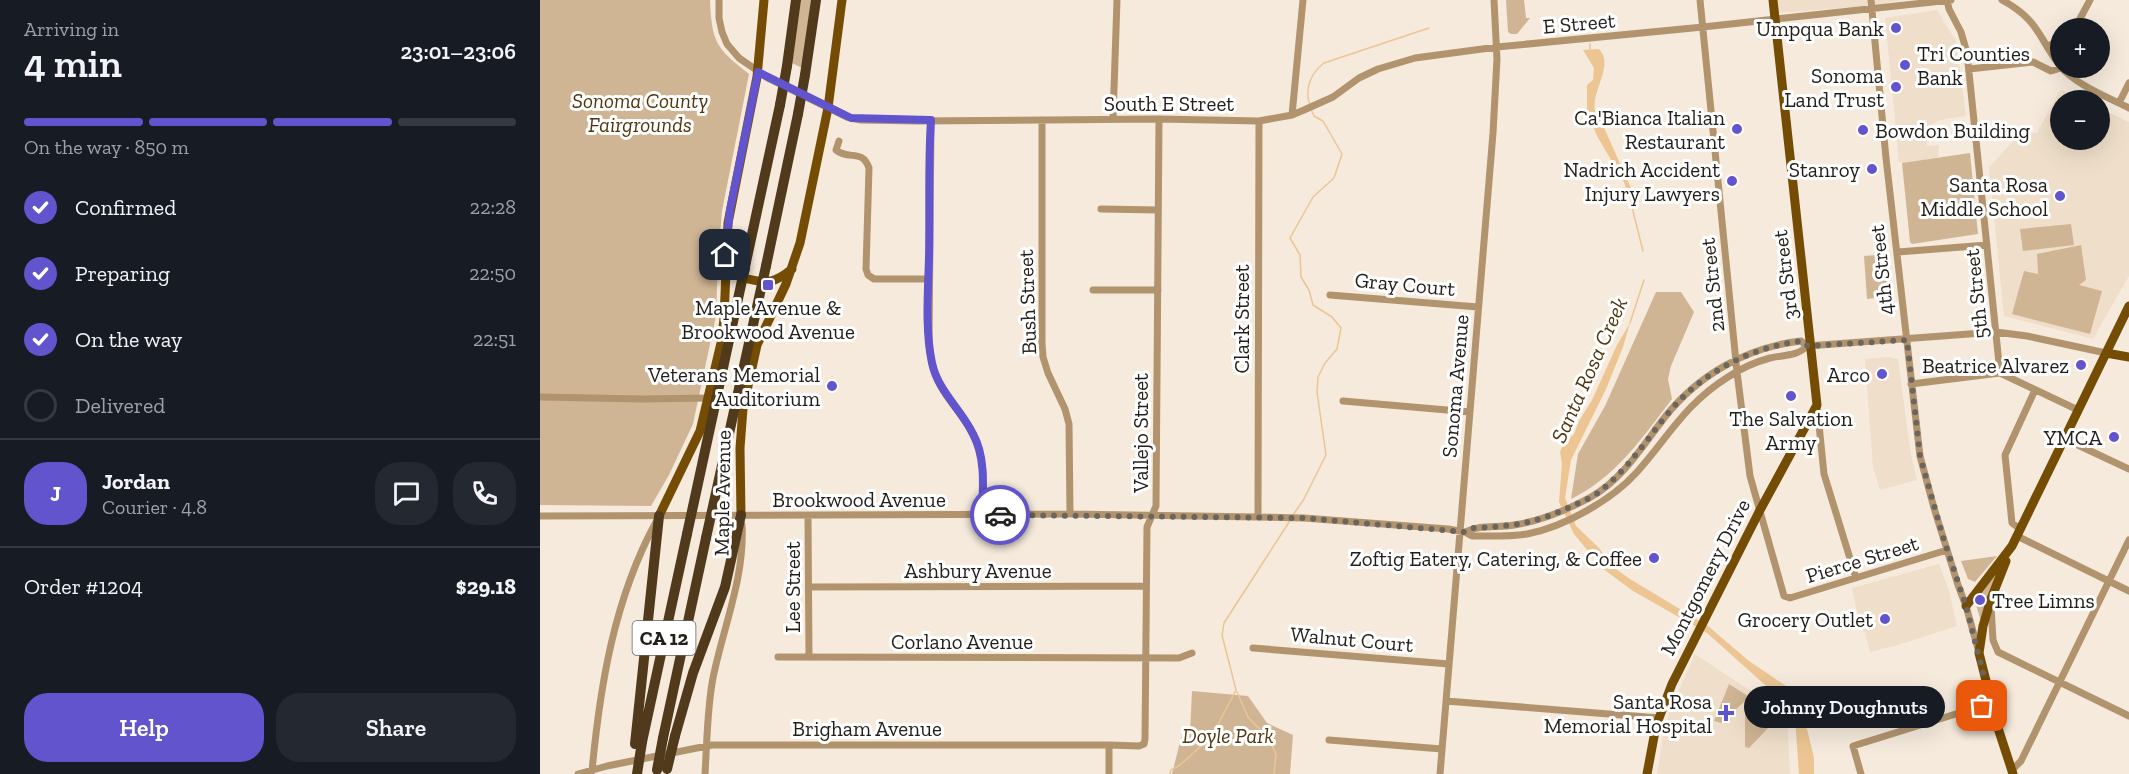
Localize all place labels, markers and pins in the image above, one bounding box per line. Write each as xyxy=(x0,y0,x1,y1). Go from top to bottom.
place label: Umpqua Bank xyxy=(1756,16,1884,41)
marker: Umpqua Bank xyxy=(1889,21,1903,35)
place label: Tri Counties Bank xyxy=(1917,41,2030,90)
marker: Tri Counties Bank xyxy=(1898,58,1912,72)
place label: Sonoma Land Trust xyxy=(1784,63,1884,112)
marker: Sonoma Land Trust xyxy=(1889,80,1903,94)
place label: Ca'Bianca Italian Restaurant xyxy=(1574,105,1725,154)
place label: Bowdon Building xyxy=(1875,118,2031,143)
marker: Ca'Bianca Italian Restaurant xyxy=(1730,122,1744,136)
marker: Bowdon Building xyxy=(1856,123,1870,137)
place label: Nadrich Accident Injury Lawyers xyxy=(1563,157,1720,207)
place label: Stanroy xyxy=(1789,157,1860,182)
marker: Stanroy xyxy=(1865,162,1879,176)
place label: Santa Rosa Middle School xyxy=(1921,172,2048,221)
marker: Nadrich Accident Injury Lawyers xyxy=(1725,174,1739,188)
marker: Santa Rosa Middle School xyxy=(2053,189,2067,203)
pin xyxy=(699,229,750,280)
marker: Maple Avenue & Brookwood Avenue xyxy=(761,278,775,292)
place label: Maple Avenue & Brookwood Avenue xyxy=(681,295,855,344)
place label: Beatrice Alvarez xyxy=(1922,353,2069,378)
marker: Beatrice Alvarez xyxy=(2074,358,2088,372)
place label: Veterans Memorial Auditorium xyxy=(647,362,820,411)
place label: Arco xyxy=(1827,362,1870,387)
marker: Arco xyxy=(1875,367,1889,381)
marker: Veterans Memorial Auditorium xyxy=(825,379,839,393)
marker: The Salvation Army xyxy=(1784,389,1798,403)
place label: The Salvation Army xyxy=(1729,406,1853,455)
place label: YMCA xyxy=(2043,425,2102,450)
marker: YMCA xyxy=(2107,430,2121,444)
place label: Zoftig Eatery, Catering, & Coffee xyxy=(1350,546,1642,571)
marker: Zoftig Eatery, Catering, & Coffee xyxy=(1647,551,1661,565)
place label: Tree Limns xyxy=(1992,588,2095,613)
marker: Tree Limns xyxy=(1973,593,1987,607)
place label: Grocery Outlet xyxy=(1737,607,1873,632)
marker: Grocery Outlet xyxy=(1878,612,1892,626)
pin xyxy=(1956,680,2007,731)
callout: Johnny Doughnuts xyxy=(1745,685,1946,727)
place label: Santa Rosa Memorial Hospital xyxy=(1544,689,1712,738)
marker: Santa Rosa Memorial Hospital xyxy=(1717,704,1735,722)

